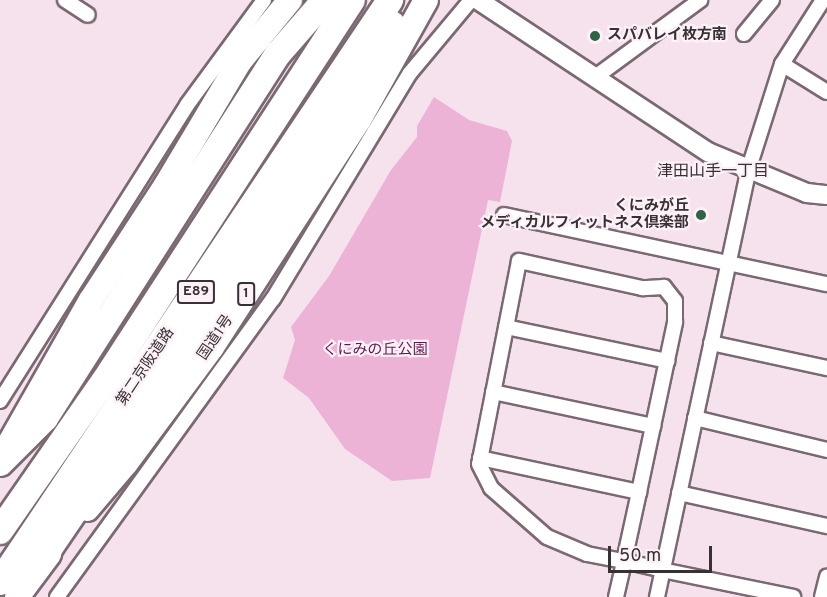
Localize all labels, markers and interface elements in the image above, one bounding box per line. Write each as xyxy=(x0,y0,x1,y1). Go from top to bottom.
place label: スパバレイ枚方南 xyxy=(607,27,727,45)
marker: スパバレイ枚方南 xyxy=(588,29,602,43)
district label: 津田山手一丁目 xyxy=(657,162,769,182)
place label: くにみが丘 メディカルフィットネス倶楽部 xyxy=(479,197,689,232)
marker: くにみが丘 メディカルフィットネス倶楽部 xyxy=(694,208,708,222)
road number: E89 xyxy=(176,281,216,303)
road number: 1 xyxy=(237,283,255,305)
street label: 国道1号 xyxy=(194,312,238,364)
street label: 第二京阪道路 xyxy=(113,325,179,409)
park label: くにみの丘公園 xyxy=(323,342,427,360)
scale bar xyxy=(611,534,714,572)
text: 50 m xyxy=(619,545,661,568)

